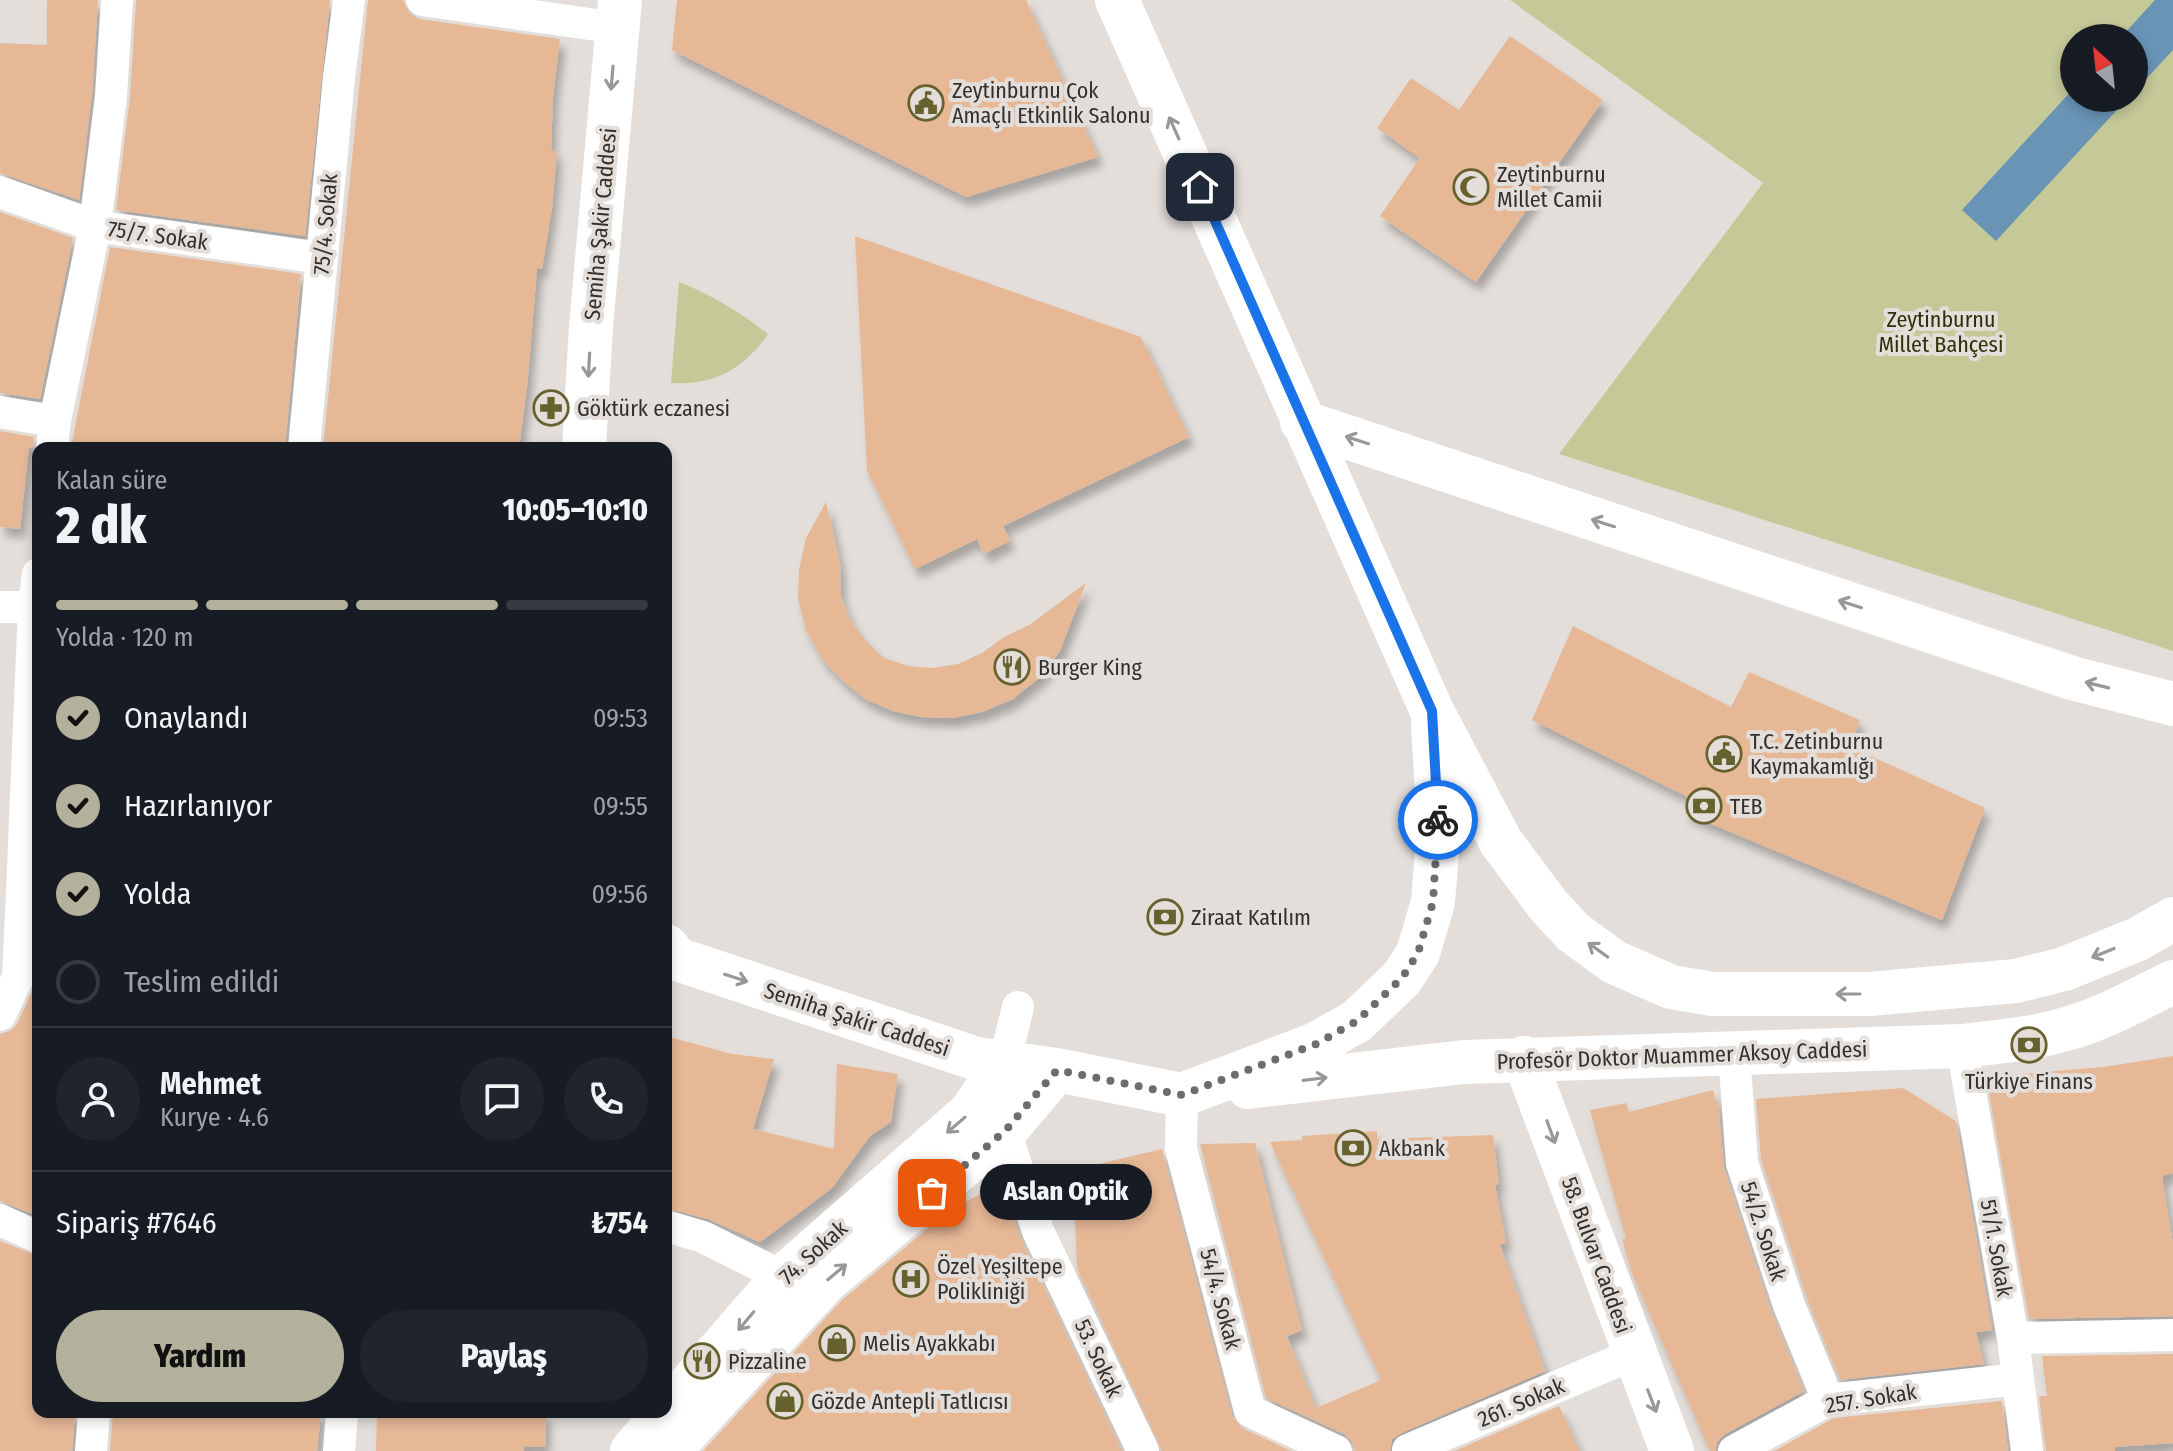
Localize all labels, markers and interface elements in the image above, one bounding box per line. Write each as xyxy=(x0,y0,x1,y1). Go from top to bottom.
north arrow xyxy=(2060,24,2148,112)
map controls xyxy=(2060,24,2148,112)
one-way arrow xyxy=(604,64,619,91)
place label: Zeytinburnu Çok Amaçlı Etkinlik Salonu xyxy=(952,77,1150,129)
public building icon: Zeytinburnu Çok Amaçlı Etkinlik Salonu xyxy=(907,84,945,122)
one-way arrow xyxy=(1166,116,1181,140)
street label: Semiha Şakir Caddesi xyxy=(579,127,622,321)
pin xyxy=(1166,153,1234,221)
place label: Zeytinburnu Millet Camii xyxy=(1497,161,1606,213)
icon: home xyxy=(1178,165,1222,209)
mosque icon: Zeytinburnu Millet Camii xyxy=(1452,168,1490,206)
street label: 75/4. Sokak xyxy=(308,172,343,276)
street label: 75/7. Sokak xyxy=(106,215,210,256)
park label: Zeytinburnu Millet Bahçesi xyxy=(1878,306,2004,358)
one-way arrow xyxy=(581,351,596,378)
pharmacy icon: Göktürk eczanesi xyxy=(532,389,570,427)
place label: Göktürk eczanesi xyxy=(577,395,730,422)
one-way arrow xyxy=(1344,432,1369,447)
text: Kalan süre xyxy=(56,465,167,496)
text: 10:05–10:10 xyxy=(502,492,648,528)
text: 2 dk xyxy=(56,494,146,557)
one-way arrow xyxy=(1591,514,1616,529)
one-way arrow xyxy=(1838,596,1863,611)
text: Yolda · 120 m xyxy=(56,622,194,653)
restaurant icon: Burger King xyxy=(993,648,1031,686)
place label: Burger King xyxy=(1038,654,1142,681)
one-way arrow xyxy=(2085,676,2111,691)
icon: check xyxy=(56,696,100,740)
text: Onaylandı xyxy=(124,700,248,736)
text: 09:53 xyxy=(593,703,648,734)
place label: T.C. Zetinburnu Kaymakamlığı xyxy=(1750,728,1883,780)
public building icon: T.C. Zetinburnu Kaymakamlığı xyxy=(1705,735,1743,773)
courier xyxy=(1398,780,1478,860)
icon: check xyxy=(56,784,100,828)
bank icon: TEB xyxy=(1685,787,1723,825)
text: Hazırlanıyor xyxy=(124,788,272,824)
text: 09:55 xyxy=(593,791,648,822)
place label: TEB xyxy=(1730,793,1763,820)
icon: bike xyxy=(1416,798,1460,842)
icon: check xyxy=(56,872,100,916)
text: Yolda xyxy=(124,876,192,912)
text: 09:56 xyxy=(592,879,648,910)
bank icon: Ziraat Katılım xyxy=(1146,898,1184,936)
place label: Ziraat Katılım xyxy=(1191,904,1311,931)
one-way arrow xyxy=(1588,942,1609,959)
one-way arrow xyxy=(2091,947,2116,961)
text: Teslim edildi xyxy=(124,964,279,1000)
one-way arrow xyxy=(722,971,748,986)
street label: Semiha Şakir Caddesi xyxy=(761,977,953,1062)
one-way arrow xyxy=(1835,986,1862,1002)
bank icon: Türkiye Finans xyxy=(2010,1026,2048,1064)
street label: Profesör Doktor Muammer Aksoy Caddesi xyxy=(1496,1036,1868,1075)
button: person xyxy=(56,1057,140,1141)
button: chat xyxy=(460,1057,544,1141)
button: phone xyxy=(564,1057,648,1141)
text: Mehmet xyxy=(160,1066,261,1102)
place label: Türkiye Finans xyxy=(1965,1068,2093,1095)
one-way arrow xyxy=(1301,1072,1328,1087)
text: Kurye · 4.6 xyxy=(160,1102,269,1133)
one-way arrow xyxy=(947,1116,967,1134)
one-way arrow xyxy=(1545,1119,1559,1143)
bank icon: Akbank xyxy=(1334,1129,1372,1167)
place label: Akbank xyxy=(1379,1135,1446,1162)
pin xyxy=(898,1159,966,1227)
callout: Aslan Optik xyxy=(980,1165,1152,1221)
icon: bag xyxy=(910,1171,954,1215)
street label: 58. Bulvar Caddesi xyxy=(1556,1173,1637,1337)
text: Aslan Optik xyxy=(1004,1176,1128,1207)
street label: 54/2. Sokak xyxy=(1735,1178,1792,1285)
street label: 51/1. Sokak xyxy=(1975,1197,2018,1300)
text: Sipariş #7646 xyxy=(56,1205,217,1241)
text: ₺754 xyxy=(591,1205,648,1241)
street label: 74. Sokak xyxy=(774,1214,853,1290)
street label: 54/4. Sokak xyxy=(1194,1246,1247,1353)
place label: Özel Yeşiltepe Polikliniği xyxy=(937,1253,1063,1305)
hospital icon: Özel Yeşiltepe Polikliniği xyxy=(892,1260,930,1298)
one-way arrow xyxy=(826,1263,847,1281)
button: Yardım xyxy=(56,1310,344,1402)
button: Paylaş xyxy=(360,1310,648,1402)
one-way arrow xyxy=(737,1310,755,1331)
street label: 53. Sokak xyxy=(1069,1315,1129,1402)
shop icon: Melis Ayakkabı xyxy=(818,1324,856,1362)
place label: Melis Ayakkabı xyxy=(863,1330,996,1357)
restaurant icon: Pizzaline xyxy=(683,1342,721,1380)
place label: Pizzaline xyxy=(728,1348,807,1375)
street label: 261. Sokak xyxy=(1474,1372,1569,1433)
street label: 257. Sokak xyxy=(1824,1378,1919,1419)
shop icon: Gözde Antepli Tatlıcısı xyxy=(766,1382,804,1420)
place label: Gözde Antepli Tatlıcısı xyxy=(811,1388,1009,1415)
one-way arrow xyxy=(1646,1388,1660,1413)

